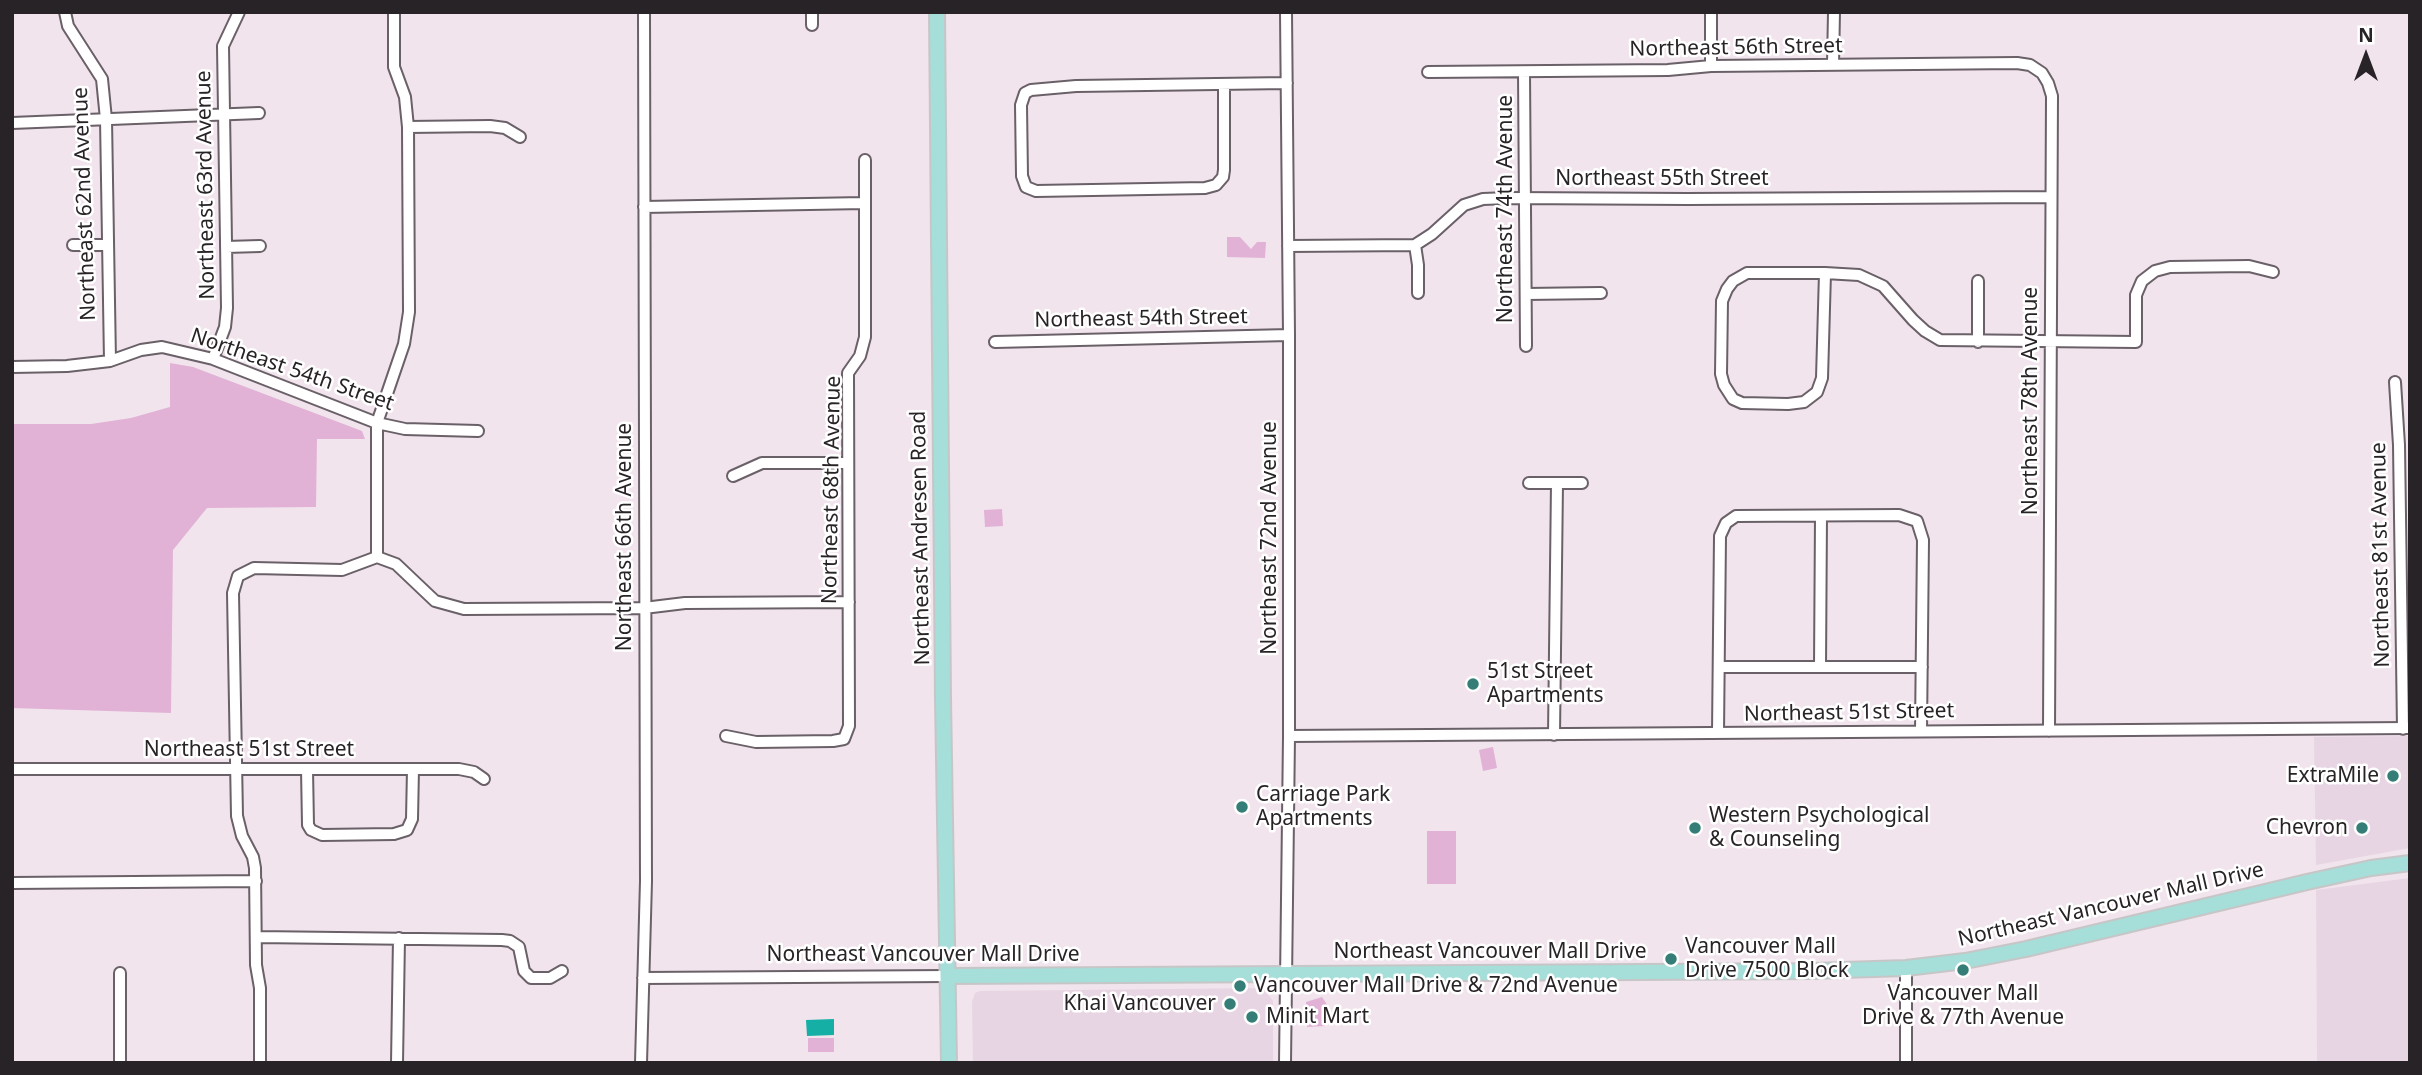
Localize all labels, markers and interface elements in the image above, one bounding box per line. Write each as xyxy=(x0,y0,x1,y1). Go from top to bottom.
north arrow xyxy=(2331,21,2401,91)
text: N xyxy=(2358,22,2374,48)
street label: Northeast 56th Street xyxy=(1629,34,1843,62)
street label: Northeast 63rd Avenue xyxy=(191,70,221,300)
street label: Northeast 62nd Avenue xyxy=(68,87,102,321)
street label: Northeast 74th Avenue xyxy=(1493,95,1519,323)
street label: Northeast 55th Street xyxy=(1555,166,1769,192)
street label: Northeast 78th Avenue xyxy=(2018,287,2044,515)
street label: Northeast 54th Street xyxy=(1034,305,1248,333)
street label: Northeast 54th Street xyxy=(187,323,397,417)
street label: Northeast 68th Avenue xyxy=(817,376,847,604)
street label: Northeast Andresen Road xyxy=(906,410,936,666)
street label: Northeast 72nd Avenue xyxy=(1257,421,1283,655)
street label: Northeast 66th Avenue xyxy=(612,423,638,651)
street label: Northeast 81st Avenue xyxy=(2366,442,2396,668)
place label: 51st Street Apartments xyxy=(1487,659,1603,709)
marker: 51st Street Apartments xyxy=(1465,676,1481,692)
street label: Northeast 51st Street xyxy=(1744,699,1954,727)
street label: Northeast 51st Street xyxy=(144,737,354,763)
place label: ExtraMile xyxy=(2287,763,2379,789)
marker: ExtraMile xyxy=(2385,768,2401,784)
place label: Carriage Park Apartments xyxy=(1256,782,1390,832)
marker: Carriage Park Apartments xyxy=(1234,799,1250,815)
place label: Western Psychological & Counseling xyxy=(1709,803,1930,853)
place label: Chevron xyxy=(2266,815,2348,841)
marker: Western Psychological & Counseling xyxy=(1687,820,1703,836)
marker: Chevron xyxy=(2354,820,2370,836)
street label: Northeast Vancouver Mall Drive xyxy=(1956,858,2266,952)
place label: Vancouver Mall Drive 7500 Block xyxy=(1685,934,1849,984)
street label: Northeast Vancouver Mall Drive xyxy=(1333,939,1647,965)
street label: Northeast Vancouver Mall Drive xyxy=(766,942,1080,968)
marker: Vancouver Mall Drive 7500 Block xyxy=(1663,951,1679,967)
marker: Vancouver Mall Drive & 77th Avenue xyxy=(1955,962,1971,978)
place label: Vancouver Mall Drive & 72nd Avenue xyxy=(1254,973,1618,999)
marker: Vancouver Mall Drive & 72nd Avenue xyxy=(1232,978,1248,994)
place label: Vancouver Mall Drive & 77th Avenue xyxy=(1862,981,2064,1031)
place label: Khai Vancouver xyxy=(1063,991,1216,1017)
marker: Khai Vancouver xyxy=(1222,996,1238,1012)
place label: Minit Mart xyxy=(1266,1004,1369,1030)
marker: Minit Mart xyxy=(1244,1009,1260,1025)

